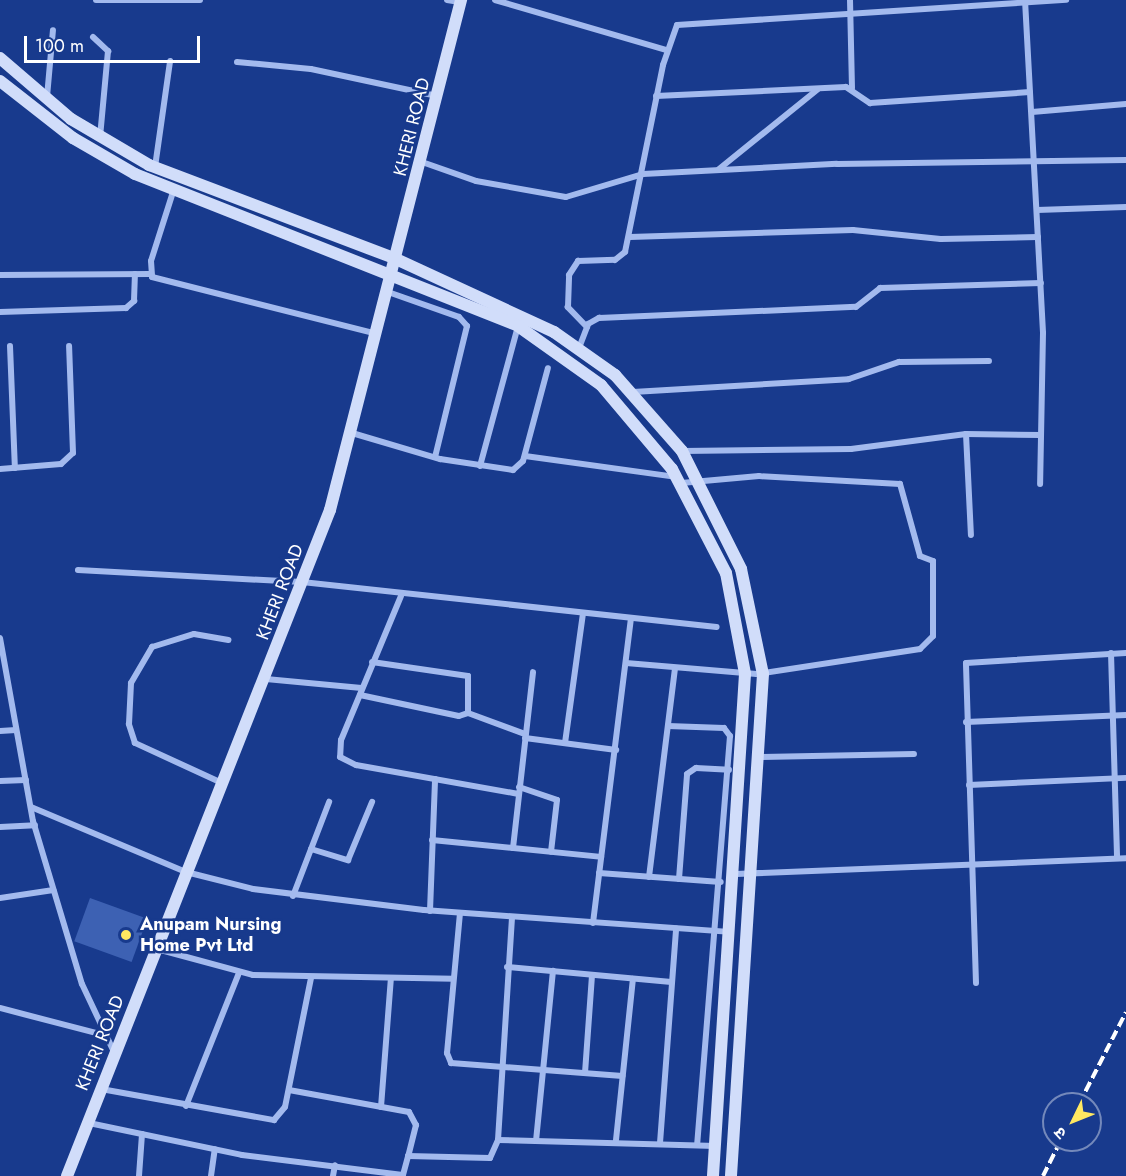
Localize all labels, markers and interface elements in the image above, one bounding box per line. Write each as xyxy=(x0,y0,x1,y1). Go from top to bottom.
scale bar xyxy=(27,24,202,62)
text: 100 m xyxy=(35,33,84,59)
street label: KHERI ROAD xyxy=(389,76,435,178)
street label: KHERI ROAD xyxy=(252,541,308,643)
place label: Anupam Nursing Home Pvt Ltd xyxy=(140,914,281,956)
marker: Anupam Nursing Home Pvt Ltd xyxy=(117,926,135,944)
street label: KHERI ROAD xyxy=(71,992,129,1094)
north arrow xyxy=(1042,1092,1102,1152)
text: उ xyxy=(1048,1122,1072,1145)

